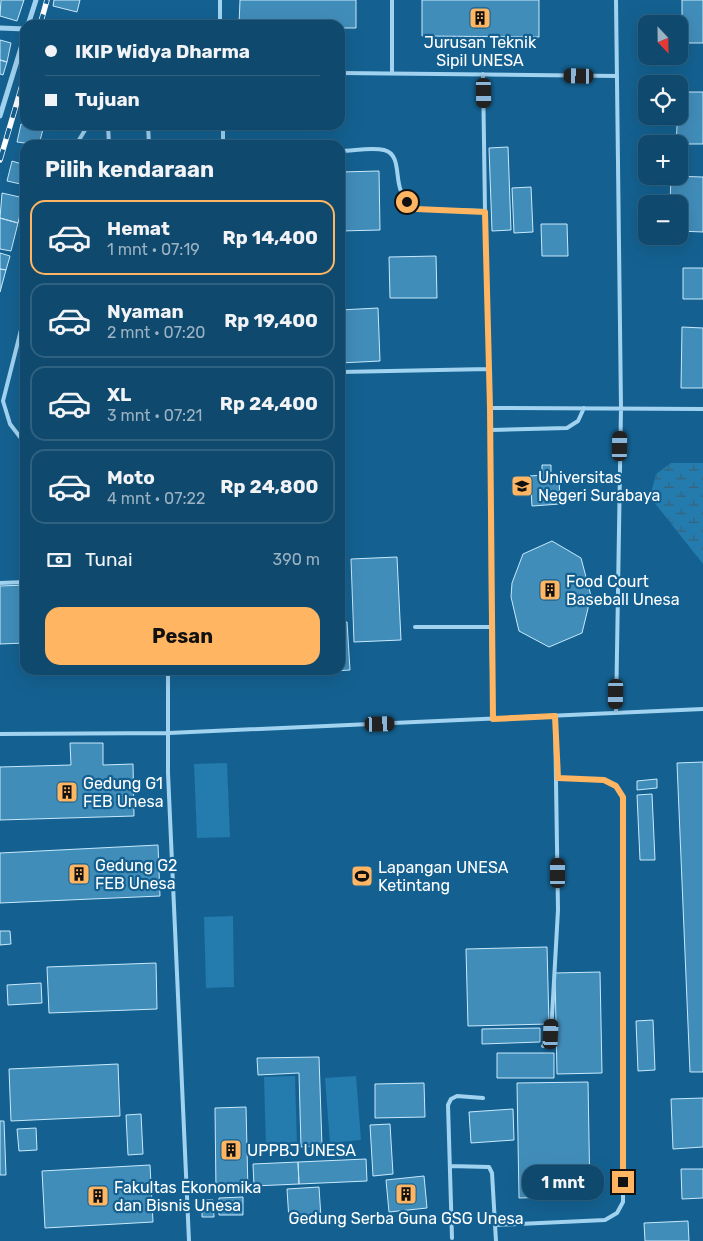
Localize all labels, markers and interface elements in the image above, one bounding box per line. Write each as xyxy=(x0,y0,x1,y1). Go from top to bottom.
building icon: Jurusan Teknik Sipil UNESA xyxy=(468,6,492,30)
north arrow xyxy=(638,15,688,65)
map controls xyxy=(638,15,688,245)
place label: Jurusan Teknik Sipil UNESA xyxy=(424,33,537,70)
text: IKIP Widya Dharma xyxy=(75,40,250,63)
car xyxy=(563,68,594,84)
button: locate xyxy=(638,75,688,125)
car xyxy=(476,78,491,108)
text: Tujuan xyxy=(75,88,140,111)
button: + xyxy=(638,135,688,185)
text: Pilih kendaraan xyxy=(45,156,214,183)
route start xyxy=(396,191,418,213)
button: − xyxy=(638,195,688,245)
icon: car xyxy=(47,215,92,260)
text: Hemat xyxy=(107,217,170,240)
text: Rp 14,400 xyxy=(223,226,318,249)
text: 1 mnt · 07:19 xyxy=(107,240,200,259)
icon: car xyxy=(47,298,92,343)
text: Nyaman xyxy=(107,300,184,323)
text: Rp 19,400 xyxy=(224,309,318,332)
text: 2 mnt · 07:20 xyxy=(107,323,206,342)
icon: car xyxy=(47,381,92,426)
text: XL xyxy=(107,383,131,406)
text: Rp 24,400 xyxy=(220,392,318,415)
text: 3 mnt · 07:21 xyxy=(107,406,202,425)
car xyxy=(612,431,627,461)
icon: car xyxy=(47,464,92,509)
text: Moto xyxy=(107,466,155,489)
place label: Universitas Negeri Surabaya xyxy=(538,468,660,505)
school or university icon: Universitas Negeri Surabaya xyxy=(510,474,534,498)
text: Rp 24,800 xyxy=(220,475,318,498)
text: 4 mnt · 07:22 xyxy=(107,489,205,508)
icon: cash xyxy=(45,546,73,574)
text: Tunai xyxy=(85,548,133,571)
text: 390 m xyxy=(273,550,320,569)
place label: Food Court Baseball Unesa xyxy=(566,572,680,609)
building icon: Food Court Baseball Unesa xyxy=(538,578,562,602)
button: Pesan xyxy=(45,607,320,665)
car xyxy=(608,679,623,709)
car xyxy=(364,716,395,732)
place label: Gedung G1 FEB Unesa xyxy=(83,774,164,811)
building icon: Gedung G1 FEB Unesa xyxy=(55,780,79,804)
place label: Gedung G2 FEB Unesa xyxy=(95,856,177,893)
place label: Lapangan UNESA Ketintang xyxy=(378,858,509,895)
car xyxy=(550,858,565,888)
building icon: Gedung G2 FEB Unesa xyxy=(67,862,91,886)
sports icon: Lapangan UNESA Ketintang xyxy=(350,864,374,888)
car xyxy=(542,1019,559,1049)
building icon: UPPBJ UNESA xyxy=(219,1138,243,1162)
place label: UPPBJ UNESA xyxy=(247,1141,356,1160)
callout: 1 mnt xyxy=(523,1164,606,1200)
route end xyxy=(612,1171,634,1193)
text: 1 mnt xyxy=(541,1173,585,1192)
place label: Fakultas Ekonomika dan Bisnis Unesa xyxy=(114,1178,261,1215)
building icon: Gedung Serba Guna GSG Unesa xyxy=(394,1182,418,1206)
building icon: Fakultas Ekonomika dan Bisnis Unesa xyxy=(86,1184,110,1208)
place label: Gedung Serba Guna GSG Unesa xyxy=(289,1209,523,1228)

